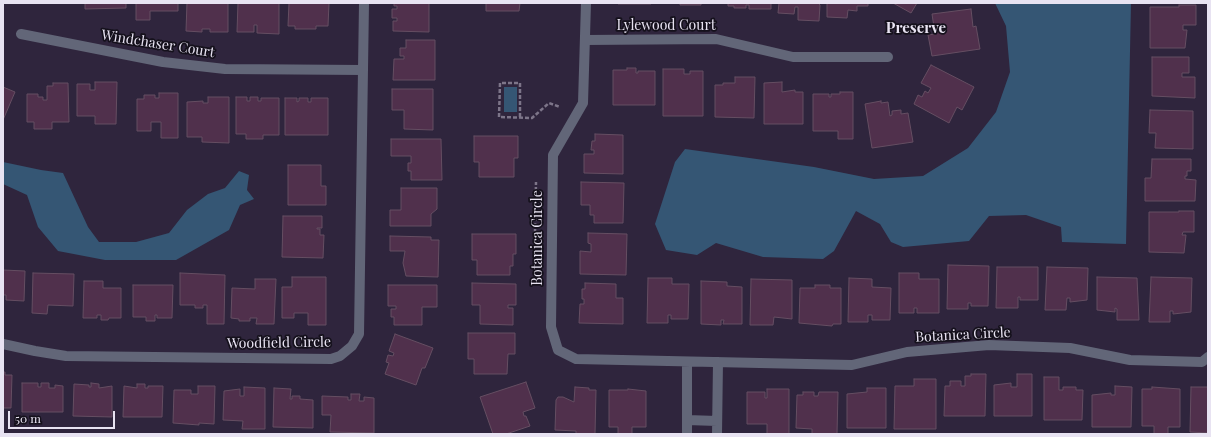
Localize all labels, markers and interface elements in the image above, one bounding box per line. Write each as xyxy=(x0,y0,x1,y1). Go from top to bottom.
street label: Lylewood Court xyxy=(616,18,716,34)
district label: Preserve xyxy=(886,19,946,37)
street label: Windchaser Court xyxy=(100,27,216,61)
street label: Botanica Circle xyxy=(530,190,546,286)
street label: Botanica Circle xyxy=(915,324,1011,346)
street label: Woodfield Circle xyxy=(227,334,331,352)
scale bar xyxy=(10,403,117,429)
text: 50 m xyxy=(15,410,41,426)

